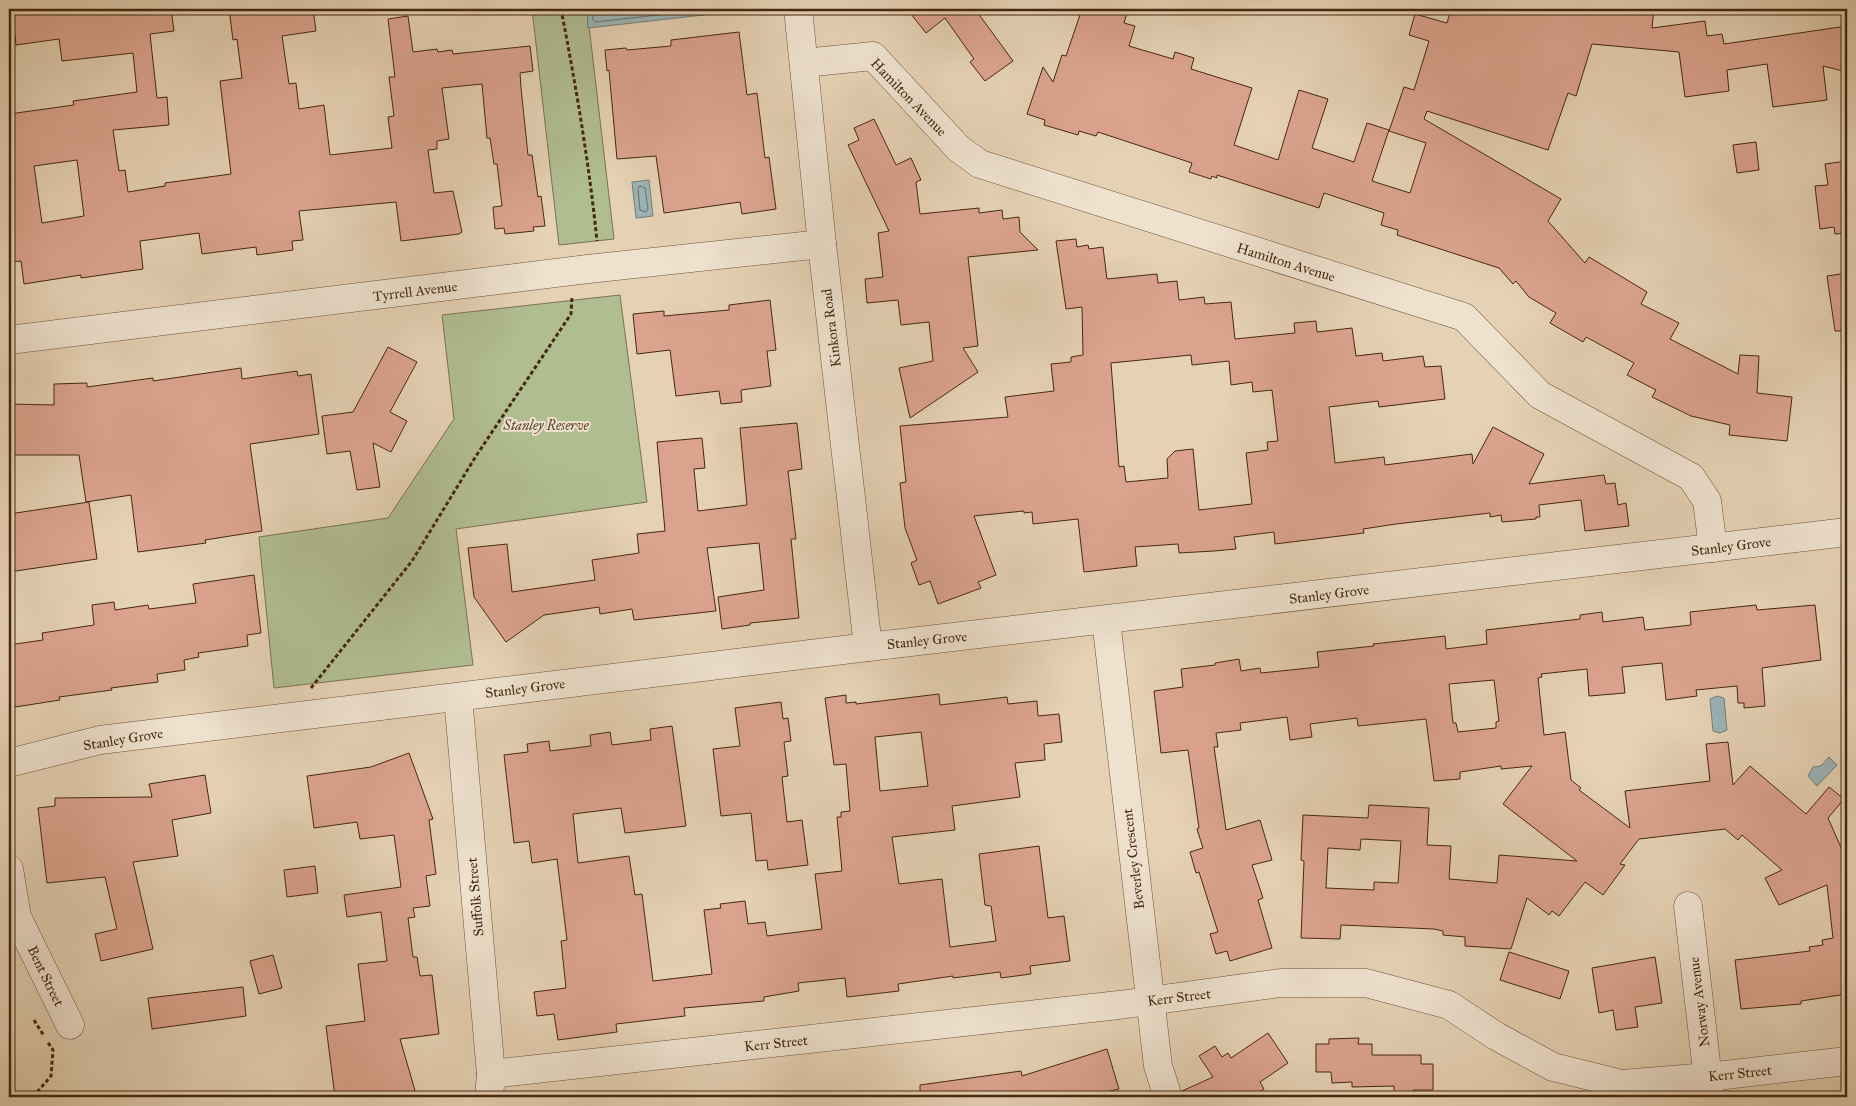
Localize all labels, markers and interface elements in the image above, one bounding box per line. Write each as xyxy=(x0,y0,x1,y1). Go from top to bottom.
street label: Hamilton Avenue xyxy=(867,55,950,140)
street label: Hamilton Avenue xyxy=(1235,239,1337,286)
street label: Tyrrell Avenue xyxy=(372,278,458,305)
street label: Kinkora Road xyxy=(818,288,845,368)
park label: Stanley Reserve xyxy=(502,417,589,434)
street label: Stanley Grove xyxy=(1690,533,1772,560)
street label: Stanley Grove xyxy=(1288,581,1370,608)
street label: Stanley Grove xyxy=(886,628,968,653)
street label: Stanley Grove xyxy=(484,675,566,702)
street label: Stanley Grove xyxy=(82,725,164,754)
street label: Beverley Crescent xyxy=(1119,808,1148,910)
street label: Suffolk Street xyxy=(464,857,487,937)
street label: Bent Street xyxy=(24,943,68,1009)
street label: Norway Avenue xyxy=(1686,956,1713,1048)
street label: Kerr Street xyxy=(1146,985,1212,1010)
street label: Kerr Street xyxy=(743,1032,809,1055)
street label: Kerr Street xyxy=(1707,1062,1773,1085)

